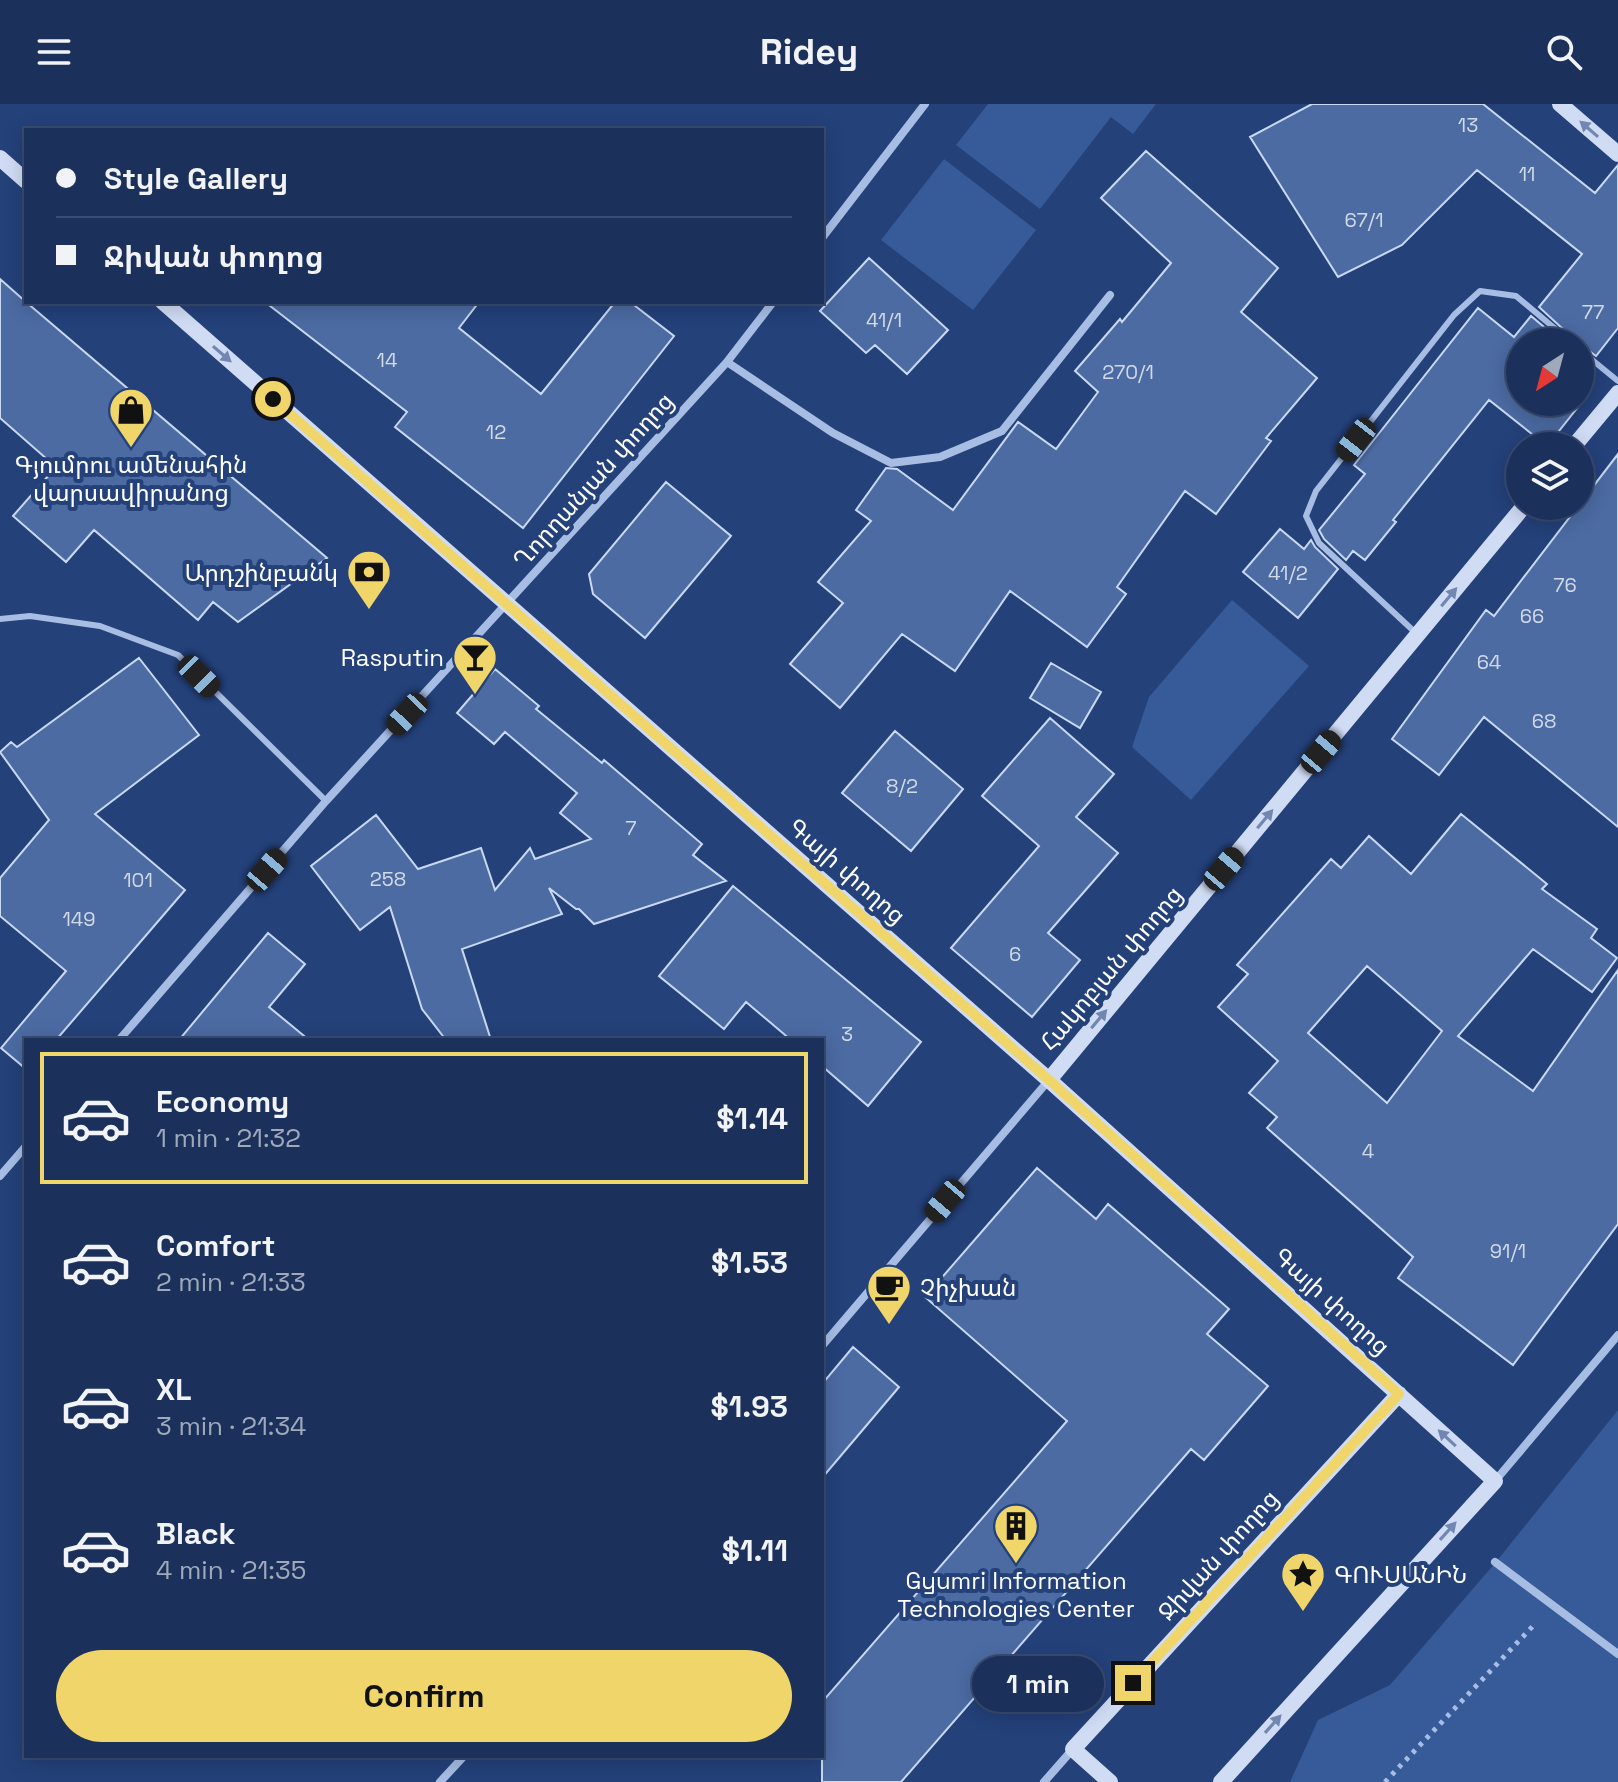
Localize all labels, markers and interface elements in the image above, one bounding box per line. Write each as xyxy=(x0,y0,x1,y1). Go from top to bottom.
text: Ridey xyxy=(760,29,858,75)
icon: menu xyxy=(32,30,76,74)
icon: search xyxy=(1542,30,1586,74)
house number: 13 xyxy=(1458,112,1478,138)
one-way arrow xyxy=(1579,121,1599,138)
text: Style Gallery xyxy=(104,159,288,198)
house number: 11 xyxy=(1519,161,1535,187)
house number: 67/1 xyxy=(1345,207,1384,233)
text: Ջիվան փողոց xyxy=(104,237,324,276)
house number: 77 xyxy=(1582,299,1604,325)
house number: 41/1 xyxy=(866,307,902,333)
north arrow xyxy=(1506,328,1594,416)
map controls xyxy=(1506,328,1594,520)
one-way arrow xyxy=(212,344,231,362)
house number: 14 xyxy=(377,347,397,373)
house number: 270/1 xyxy=(1102,359,1154,385)
route start xyxy=(255,381,291,417)
shop icon: Գյումրու ամենահին վարսավիրանոց xyxy=(107,386,155,449)
street label: Ղորղանյան փողոց xyxy=(506,386,680,574)
car xyxy=(1332,414,1380,466)
house number: 12 xyxy=(486,419,506,445)
button: layers xyxy=(1506,432,1594,520)
place label: Գյումրու ամենահին վարսավիրանոց xyxy=(15,449,247,508)
bank icon: Արդշինբանկ xyxy=(345,548,393,611)
place label: Արդշինբանկ xyxy=(185,557,338,588)
house number: 41/2 xyxy=(1268,560,1308,586)
house number: 76 xyxy=(1553,572,1577,598)
one-way arrow xyxy=(1440,587,1456,607)
house number: 66 xyxy=(1520,603,1544,629)
bar icon: Rasputin xyxy=(451,633,499,696)
place label: Rasputin xyxy=(341,642,444,673)
house number: 64 xyxy=(1477,649,1501,675)
car xyxy=(174,651,224,701)
car xyxy=(382,688,432,740)
house number: 68 xyxy=(1532,708,1556,734)
car xyxy=(1296,726,1346,778)
house number: 8/2 xyxy=(886,773,918,799)
one-way arrow xyxy=(1256,809,1273,829)
street label: Գայի փողոց xyxy=(782,811,912,931)
house number: 7 xyxy=(625,815,637,841)
car xyxy=(1199,843,1249,895)
car xyxy=(242,844,292,896)
house number: 258 xyxy=(370,866,406,892)
house number: 101 xyxy=(123,867,153,893)
street label: Հակոբյան փողոց xyxy=(1033,879,1189,1057)
house number: 149 xyxy=(62,906,96,932)
house number: 6 xyxy=(1009,941,1021,967)
one-way arrow xyxy=(1090,1010,1107,1030)
house number: 3 xyxy=(841,1021,853,1047)
icon: car xyxy=(60,1082,132,1154)
text: Economy xyxy=(156,1082,289,1121)
text: $1.14 xyxy=(716,1099,788,1138)
text: 1 min · 21:32 xyxy=(156,1121,301,1155)
house number: 4 xyxy=(1362,1138,1374,1164)
car xyxy=(920,1175,970,1227)
icon: car xyxy=(60,1226,132,1298)
text: Comfort xyxy=(156,1226,275,1265)
house number: 91/1 xyxy=(1490,1238,1526,1264)
street label: Գայի փողոց xyxy=(1267,1241,1397,1361)
text: $1.53 xyxy=(711,1243,788,1282)
cafe icon: Չիչխան xyxy=(865,1263,913,1326)
text: 2 min · 21:33 xyxy=(156,1265,306,1299)
place label: Չիչխան xyxy=(920,1272,1016,1303)
icon: car xyxy=(60,1370,132,1442)
text: XL xyxy=(156,1370,192,1409)
text: $1.93 xyxy=(711,1387,788,1426)
text: 3 min · 21:34 xyxy=(156,1409,306,1443)
one-way arrow xyxy=(1438,1429,1457,1447)
street label: Ջիվան փողոց xyxy=(1151,1483,1285,1627)
building icon: Gyumri Information Technologies Center xyxy=(992,1502,1040,1565)
icon: car xyxy=(60,1514,132,1586)
text: Black xyxy=(156,1514,235,1553)
one-way arrow xyxy=(1438,1522,1456,1541)
text: $1.11 xyxy=(722,1531,788,1570)
place icon: ԳՈՒՍԱՆԻՆ xyxy=(1279,1550,1327,1613)
text: 4 min · 21:35 xyxy=(156,1553,306,1587)
place label: ԳՈՒՍԱՆԻՆ xyxy=(1334,1559,1467,1590)
place label: Gyumri Information Technologies Center xyxy=(897,1565,1135,1624)
button: Confirm xyxy=(56,1650,792,1742)
callout: 1 min xyxy=(973,1655,1105,1711)
route end xyxy=(1115,1665,1151,1701)
text: 1 min xyxy=(1006,1667,1070,1701)
one-way arrow xyxy=(1264,1715,1282,1734)

